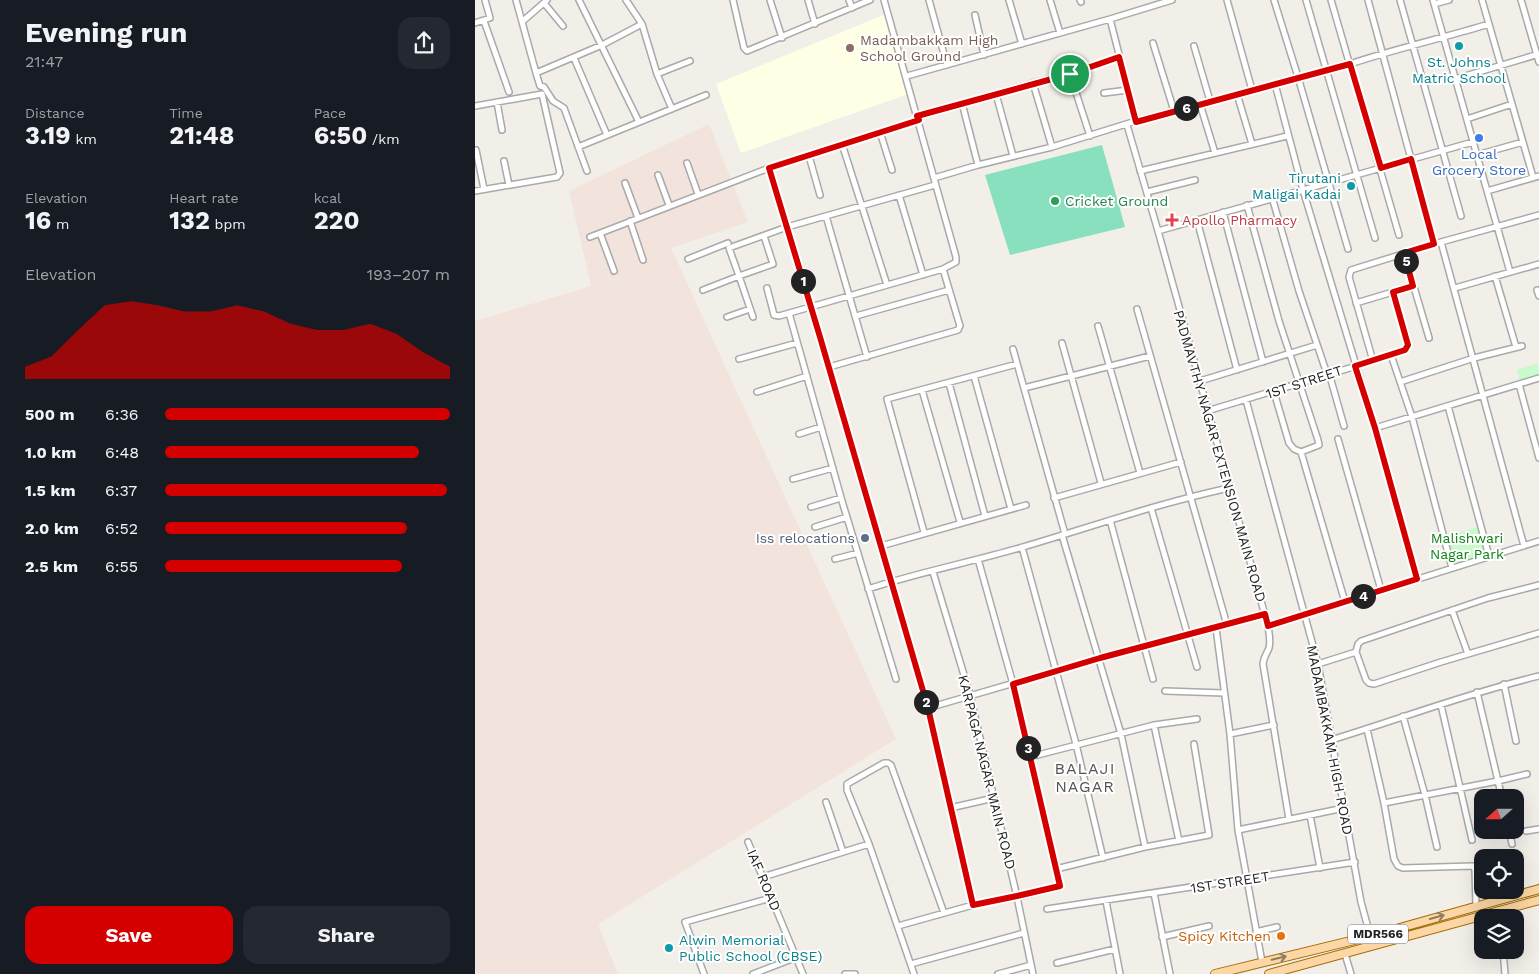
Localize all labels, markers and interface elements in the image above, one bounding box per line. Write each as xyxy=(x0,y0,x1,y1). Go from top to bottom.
text: Evening run xyxy=(25,16,187,49)
button: share xyxy=(398,17,450,69)
place label: Madambakkam High School Ground xyxy=(860,32,998,64)
marker: St. Johns Matric School xyxy=(1453,40,1465,52)
marker: Madambakkam High School Ground xyxy=(844,42,856,54)
text: 21:47 xyxy=(25,52,63,71)
pin xyxy=(1049,53,1091,95)
place label: St. Johns Matric School xyxy=(1412,54,1507,86)
icon: arrive xyxy=(1056,60,1084,88)
pin: 6 xyxy=(1173,96,1199,120)
text: 6 xyxy=(1182,100,1191,116)
text: Distance xyxy=(25,105,85,121)
text: Time xyxy=(169,105,203,121)
text: Pace xyxy=(314,105,346,121)
text: 3.19 xyxy=(25,121,71,150)
text: 21:48 xyxy=(169,121,234,150)
text: 6:50 xyxy=(314,121,367,150)
text: km xyxy=(71,131,97,147)
text: /km xyxy=(367,131,399,147)
marker: Local Grocery Store xyxy=(1473,132,1485,144)
place label: Local Grocery Store xyxy=(1432,146,1526,178)
place label: Tirutani Maligai Kadai xyxy=(1252,170,1341,202)
marker: Tirutani Maligai Kadai xyxy=(1345,180,1357,192)
text: Elevation xyxy=(25,190,88,206)
text: Heart rate xyxy=(169,190,239,206)
text: kcal xyxy=(314,190,341,206)
place label: Cricket Ground xyxy=(1065,193,1168,209)
marker: Cricket Ground xyxy=(1049,195,1061,207)
text: 16 xyxy=(25,206,51,235)
text: 132 xyxy=(169,206,210,235)
text: 220 xyxy=(314,206,360,235)
place label: Apollo Pharmacy xyxy=(1182,212,1298,228)
marker: Apollo Pharmacy xyxy=(1166,214,1178,226)
text: m xyxy=(51,216,69,232)
text: bpm xyxy=(210,216,246,232)
pin: 5 xyxy=(1393,248,1419,274)
text: 5 xyxy=(1402,253,1411,269)
text: Elevation xyxy=(25,265,96,284)
text: 193–207 m xyxy=(367,265,450,284)
pin: 1 xyxy=(791,268,815,294)
text: 1 xyxy=(800,273,807,289)
street label: PADMAVTHY NAGAR EXTENSION MAIN ROAD xyxy=(1171,308,1269,604)
street label: 1ST STREET xyxy=(1264,362,1345,402)
text: 500 m xyxy=(25,405,75,424)
text: 6:36 xyxy=(105,405,139,424)
text: 1.0 km xyxy=(25,443,76,462)
text: 6:48 xyxy=(105,443,139,462)
text: 1.5 km xyxy=(25,481,75,500)
text: 6:37 xyxy=(105,481,137,500)
text: 2.0 km xyxy=(25,519,79,538)
text: 6:52 xyxy=(105,519,138,538)
place label: Iss relocations xyxy=(756,530,855,546)
park label: Malishwari Nagar Park xyxy=(1430,530,1504,562)
marker: Iss relocations xyxy=(859,532,871,544)
text: 2.5 km xyxy=(25,557,78,576)
text: 6:55 xyxy=(105,557,138,576)
pin: 4 xyxy=(1351,584,1375,608)
text: 4 xyxy=(1359,588,1368,604)
street label: MADAMBAKKAM HIGH ROAD xyxy=(1304,644,1356,836)
street label: KARPAGA NAGAR MAIN ROAD xyxy=(955,673,1019,871)
pin: 2 xyxy=(913,690,939,714)
text: 2 xyxy=(922,694,931,710)
pin: 3 xyxy=(1015,736,1041,760)
text: 3 xyxy=(1024,740,1033,756)
district label: BALAJI NAGAR xyxy=(1055,759,1115,796)
north arrow xyxy=(1474,789,1524,839)
map controls xyxy=(1474,789,1524,959)
street label: IAF ROAD xyxy=(744,847,784,913)
button: locate xyxy=(1474,849,1524,899)
street label: 1ST STREET xyxy=(1189,868,1271,896)
button: Save xyxy=(25,906,233,964)
button: Share xyxy=(243,906,450,964)
button: layers xyxy=(1474,909,1524,959)
one-way arrow xyxy=(1428,911,1444,921)
road number: MDR566 xyxy=(1348,924,1408,944)
place label: Spicy Kitchen xyxy=(1178,928,1271,944)
marker: Spicy Kitchen xyxy=(1275,930,1287,942)
place label: Alwin Memorial Public School (CBSE) xyxy=(679,932,822,964)
marker: Alwin Memorial Public School (CBSE) xyxy=(663,942,675,954)
one-way arrow xyxy=(1271,953,1287,962)

